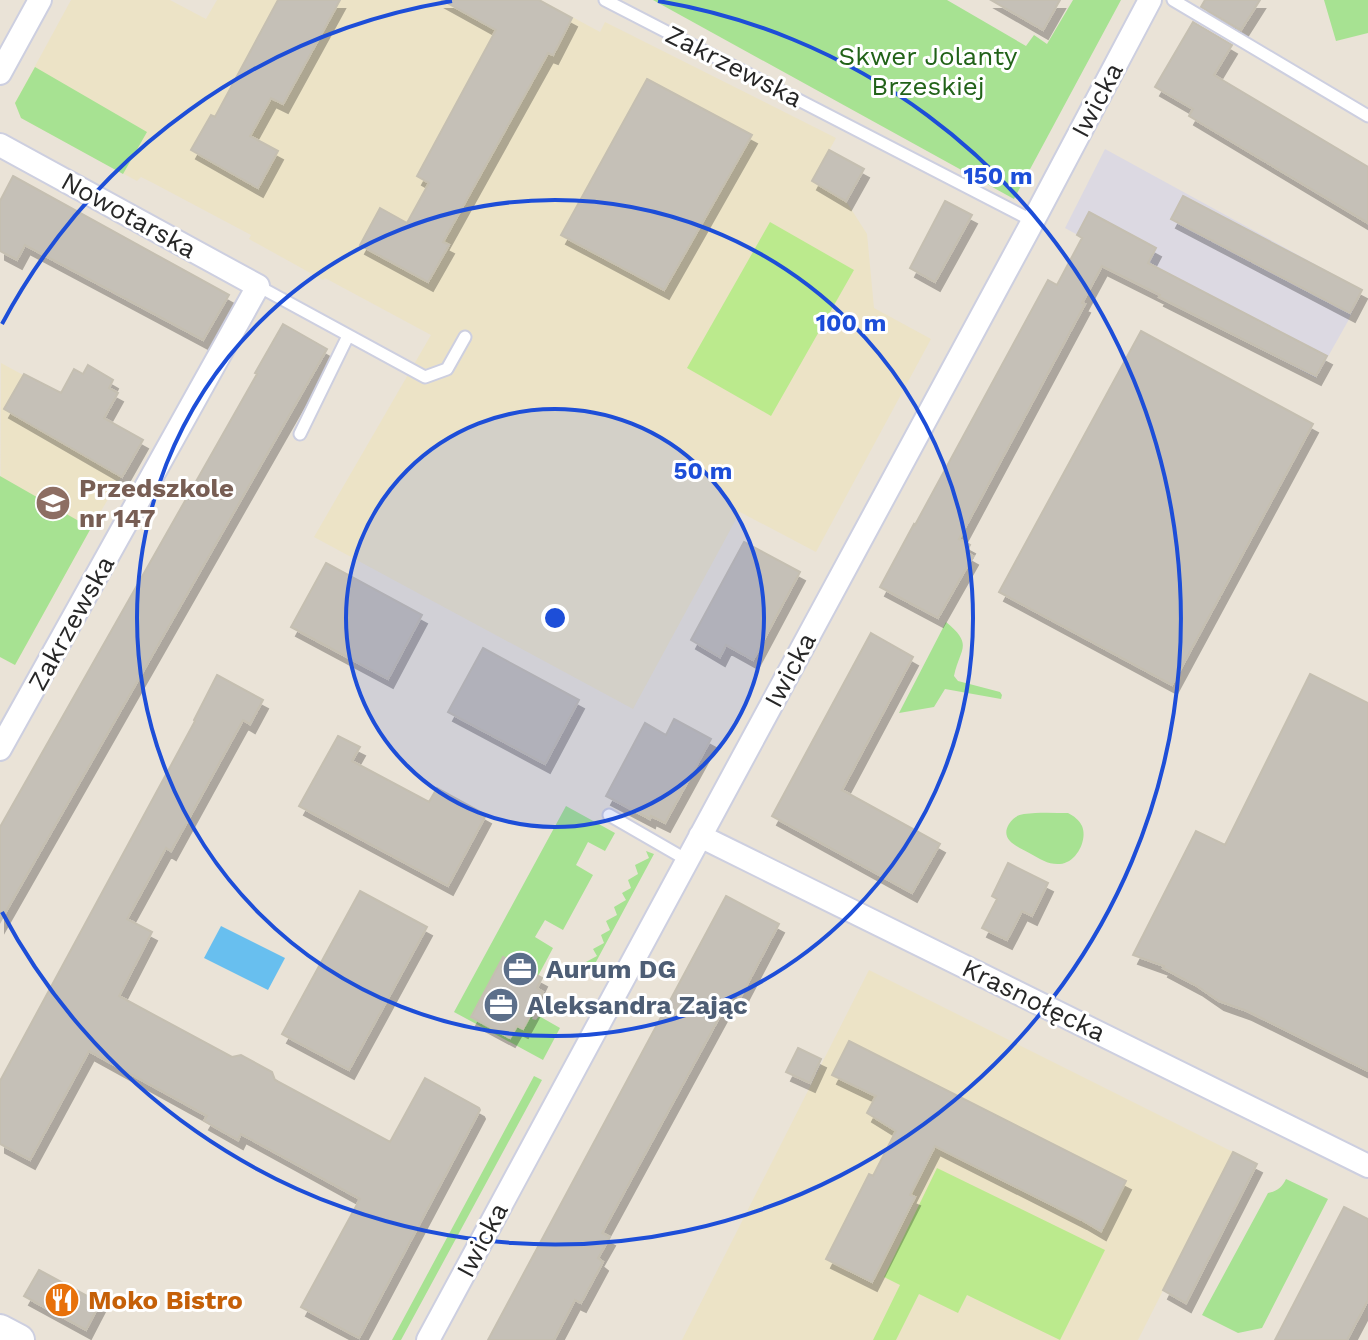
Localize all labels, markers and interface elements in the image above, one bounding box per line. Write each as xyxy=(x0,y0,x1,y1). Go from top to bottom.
street label: Zakrzewska xyxy=(661,19,808,113)
park label: Skwer Jolanty Brzeskiej xyxy=(839,41,1018,101)
street label: Iwicka xyxy=(1065,57,1129,142)
text: 150 m xyxy=(963,162,1033,190)
street label: Nowotarska xyxy=(56,166,202,264)
text: 100 m xyxy=(816,309,886,337)
text: 50 m xyxy=(674,457,732,485)
place label: Przedszkole nr 147 xyxy=(79,473,234,533)
school or university icon: Przedszkole nr 147 xyxy=(34,484,72,522)
street label: Zakrzewska xyxy=(22,550,120,696)
centre of rings xyxy=(541,604,569,632)
street label: Iwicka xyxy=(758,627,822,712)
office icon: Aurum DG xyxy=(501,950,539,988)
street label: Krasnołęcka xyxy=(957,952,1111,1048)
place label: Aurum DG xyxy=(546,954,676,984)
office icon: Aleksandra Zając xyxy=(482,986,520,1024)
place label: Aleksandra Zając xyxy=(527,990,748,1020)
street label: Iwicka xyxy=(450,1197,514,1282)
restaurant icon: Moko Bistro xyxy=(43,1281,81,1319)
place label: Moko Bistro xyxy=(88,1285,243,1315)

